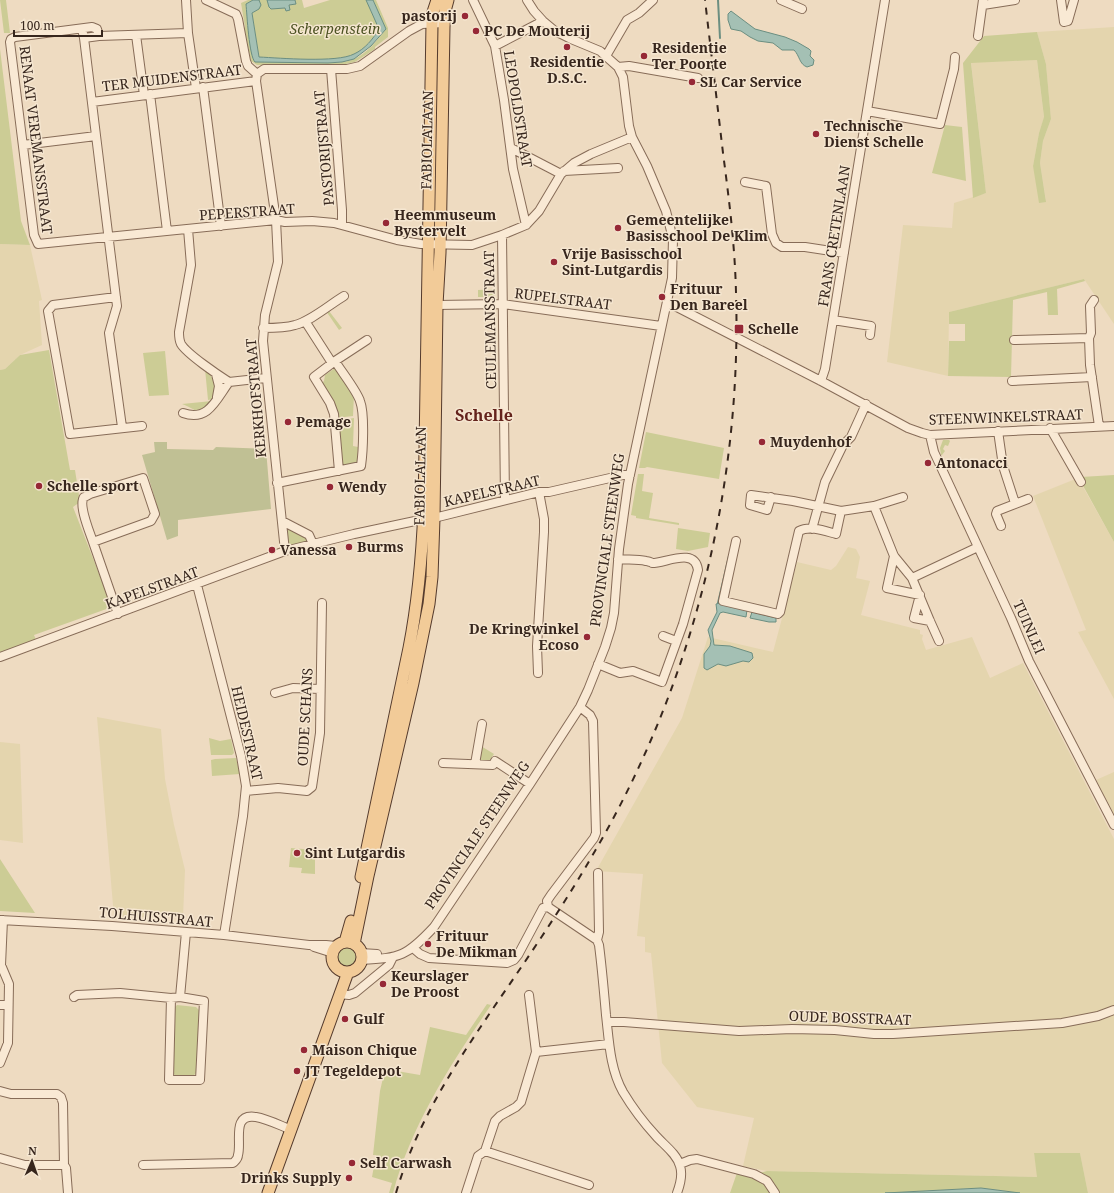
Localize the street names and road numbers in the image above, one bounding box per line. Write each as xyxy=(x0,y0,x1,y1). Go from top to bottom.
street label: RENAAT VEREMANSSTRAAT xyxy=(16,45,58,236)
street label: LEOPOLDSTRAAT xyxy=(500,49,537,169)
street label: TER MUIDENSTRAAT xyxy=(101,59,243,96)
street label: PASTORIJSTRAAT xyxy=(309,89,338,206)
street label: FABIOLALAAN xyxy=(416,90,437,190)
street label: FRANS CRETENLAAN xyxy=(813,164,854,308)
street label: PEPERSTRAAT xyxy=(198,199,296,224)
street label: CEULEMANSSTRAAT xyxy=(479,250,500,390)
street label: RUPELSTRAAT xyxy=(513,283,613,314)
street label: KERKHOFSTRAAT xyxy=(241,337,270,459)
street label: STEENWINKELSTRAAT xyxy=(929,404,1084,429)
street label: FABIOLALAAN xyxy=(409,426,430,526)
street label: PROVINCIALE STEENWEG xyxy=(585,452,628,628)
street label: KAPELSTRAAT xyxy=(442,470,542,511)
street label: KAPELSTRAAT xyxy=(102,562,202,613)
street label: TUINLEI xyxy=(1009,597,1050,657)
street label: OUDE SCHANS xyxy=(292,667,317,767)
street label: HEIDESTRAAT xyxy=(227,684,268,782)
street label: PROVINCIALE STEENWEG xyxy=(420,757,533,913)
street label: TOLHUISSTRAAT xyxy=(98,902,214,931)
street label: OUDE BOSSTRAAT xyxy=(788,1006,912,1029)

